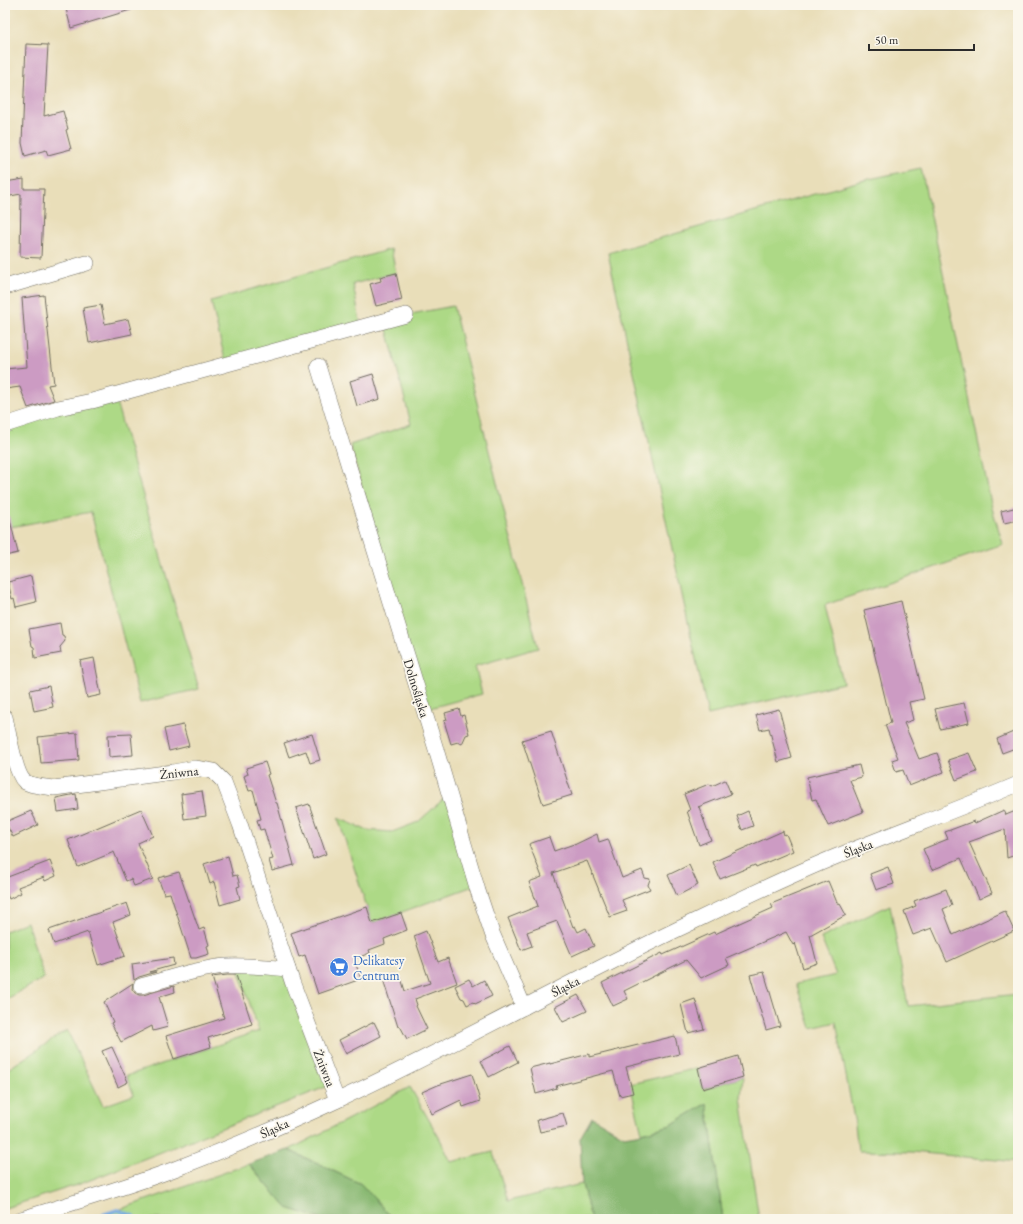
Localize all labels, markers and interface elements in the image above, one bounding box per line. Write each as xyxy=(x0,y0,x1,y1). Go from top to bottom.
scale bar xyxy=(869,26,974,52)
text: 50 m xyxy=(875,32,899,48)
street label: Dolnośląska xyxy=(400,657,434,720)
street label: Żniwna xyxy=(159,762,200,783)
street label: Śląska xyxy=(841,835,876,862)
place label: Delikatesy Centrum xyxy=(353,952,405,984)
supermarket icon: Delikatesy Centrum xyxy=(328,956,350,978)
street label: Śląska xyxy=(548,972,583,1001)
street label: Żniwna xyxy=(310,1047,340,1090)
street label: Śląska xyxy=(257,1114,292,1142)

